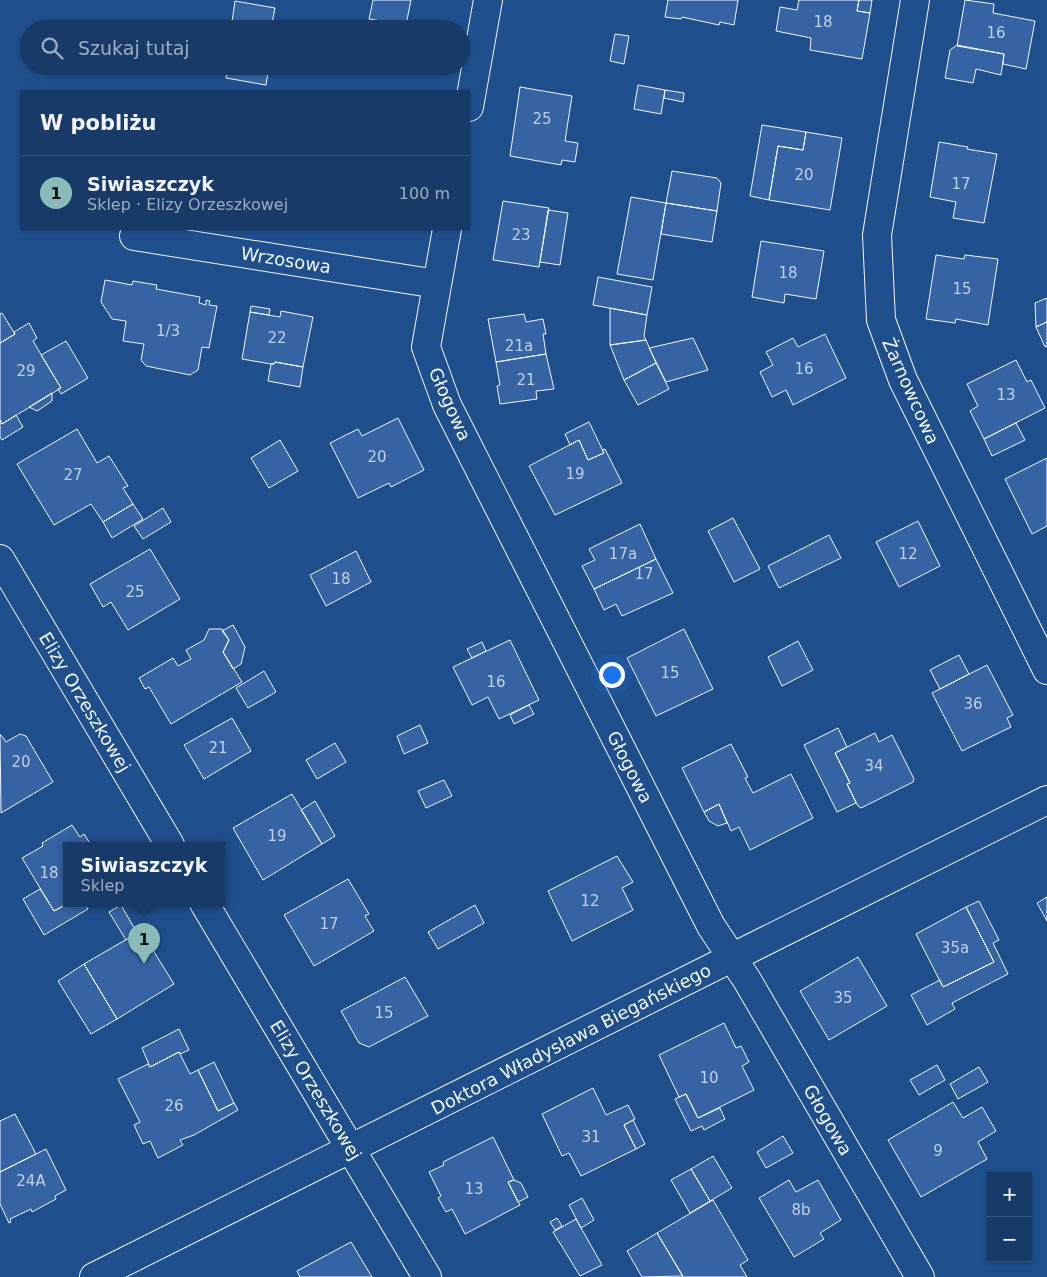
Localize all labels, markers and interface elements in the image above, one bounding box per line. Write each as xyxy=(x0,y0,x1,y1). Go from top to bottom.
house number: 18 xyxy=(813,13,833,31)
search box xyxy=(20,20,470,75)
house number: 16 xyxy=(986,24,1006,42)
icon: search xyxy=(38,34,66,62)
text: Szukaj tutaj xyxy=(78,37,190,59)
house number: 25 xyxy=(532,110,552,128)
text: W pobliżu xyxy=(40,111,157,135)
house number: 20 xyxy=(794,166,814,184)
text: Siwiaszczyk xyxy=(87,173,214,195)
house number: 17 xyxy=(951,175,971,193)
text: 1 xyxy=(50,184,62,203)
text: 100 m xyxy=(399,184,450,203)
text: Sklep · Elizy Orzeszkowej xyxy=(87,195,288,214)
house number: 23 xyxy=(511,226,531,244)
street label: Wrzosowa xyxy=(239,243,333,277)
house number: 18 xyxy=(778,264,798,282)
house number: 15 xyxy=(952,280,972,298)
house number: 1/3 xyxy=(156,322,180,340)
house number: 22 xyxy=(267,329,287,347)
street label: Żarnowcowa xyxy=(878,335,944,447)
house number: 21a xyxy=(505,337,533,355)
house number: 16 xyxy=(794,360,814,378)
house number: 29 xyxy=(16,362,36,380)
street label: Głogowa xyxy=(424,364,476,444)
house number: 21 xyxy=(516,371,536,389)
house number: 13 xyxy=(996,386,1016,404)
house number: 20 xyxy=(367,448,387,466)
house number: 19 xyxy=(565,465,585,483)
house number: 27 xyxy=(63,466,83,484)
house number: 17a xyxy=(609,545,637,563)
house number: 12 xyxy=(898,545,918,563)
house number: 17 xyxy=(634,565,654,583)
house number: 18 xyxy=(331,570,351,588)
house number: 25 xyxy=(125,583,145,601)
street label: Elizy Orzeszkowej xyxy=(35,628,135,776)
your location xyxy=(599,662,625,688)
house number: 15 xyxy=(660,664,680,682)
house number: 16 xyxy=(486,673,506,691)
house number: 36 xyxy=(963,695,983,713)
street label: Głogowa xyxy=(603,727,657,807)
house number: 21 xyxy=(208,739,228,757)
house number: 20 xyxy=(11,753,31,771)
house number: 34 xyxy=(864,757,884,775)
house number: 19 xyxy=(267,827,287,845)
popup xyxy=(63,842,225,907)
text: Siwiaszczyk xyxy=(81,854,207,876)
house number: 18 xyxy=(39,864,59,882)
text: Sklep xyxy=(81,876,124,895)
house number: 12 xyxy=(580,892,600,910)
house number: 17 xyxy=(319,915,339,933)
pin: 1 xyxy=(128,923,160,964)
house number: 35a xyxy=(941,939,969,957)
street label: Doktora Władysława Biegańskiego xyxy=(428,959,714,1119)
house number: 35 xyxy=(833,989,853,1007)
house number: 15 xyxy=(374,1004,394,1022)
street label: Elizy Orzeszkowej xyxy=(266,1016,366,1164)
house number: 10 xyxy=(699,1069,719,1087)
street label: Głogowa xyxy=(799,1081,857,1159)
house number: 26 xyxy=(164,1097,184,1115)
house number: 31 xyxy=(581,1128,601,1146)
house number: 9 xyxy=(933,1142,943,1160)
house number: 24A xyxy=(16,1172,46,1190)
map controls xyxy=(987,1172,1032,1262)
button: + xyxy=(987,1172,1032,1217)
house number: 13 xyxy=(464,1180,484,1198)
house number: 8b xyxy=(791,1201,811,1219)
button: − xyxy=(987,1217,1032,1262)

